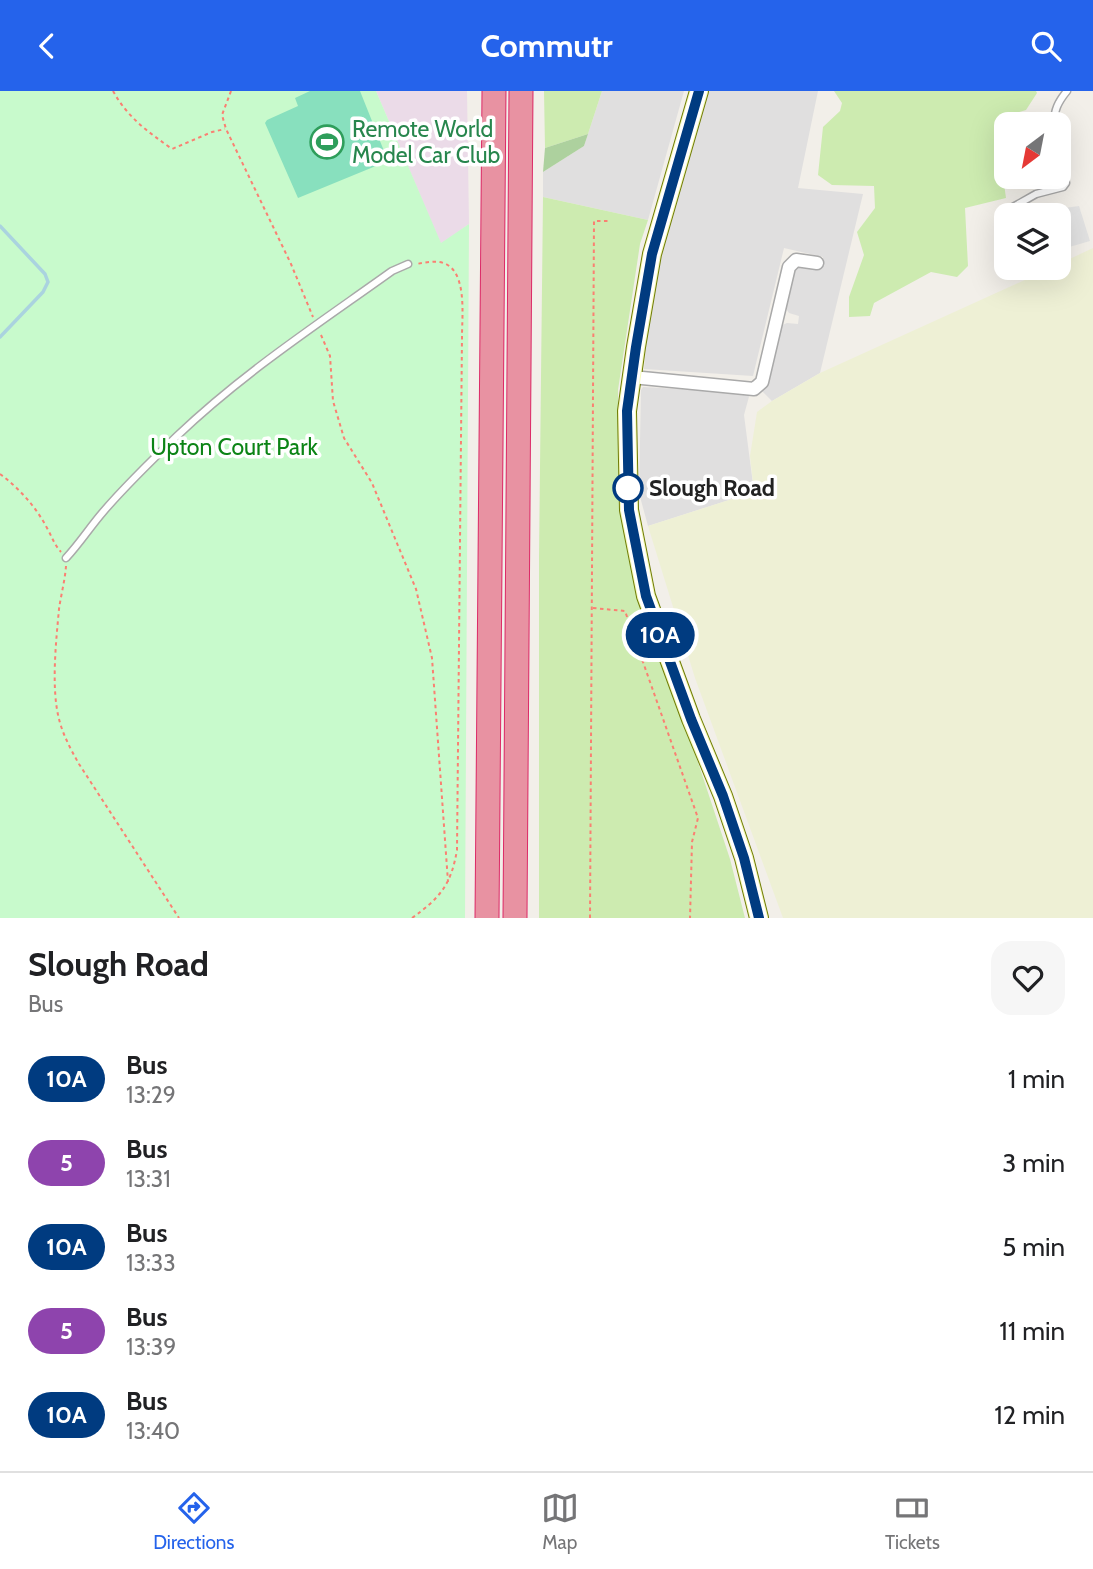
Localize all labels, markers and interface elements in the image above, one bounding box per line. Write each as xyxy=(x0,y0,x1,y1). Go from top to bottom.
text: Commutr xyxy=(480,26,613,65)
icon: back xyxy=(28,27,66,65)
icon: search xyxy=(1027,27,1065,65)
north arrow xyxy=(994,112,1071,189)
map controls xyxy=(994,112,1071,280)
place label: Remote World Model Car Club xyxy=(352,115,500,169)
sports icon: Remote World Model Car Club xyxy=(308,123,346,161)
button: layers xyxy=(994,203,1071,280)
park label: Upton Court Park xyxy=(150,433,318,461)
marker: Slough Road xyxy=(613,473,643,503)
place label: Slough Road xyxy=(649,474,775,502)
line badge: 10A xyxy=(620,612,700,658)
text: 10A xyxy=(640,620,680,649)
button: heart xyxy=(991,941,1065,1015)
text: Slough Road xyxy=(28,944,209,984)
text: Bus xyxy=(28,990,63,1018)
text: Bus xyxy=(126,1049,167,1081)
text: 1 min xyxy=(1008,1063,1065,1095)
text: 10A xyxy=(46,1064,87,1093)
text: 13:29 xyxy=(126,1081,176,1109)
text: Bus xyxy=(126,1133,167,1165)
text: 3 min xyxy=(1002,1147,1065,1179)
text: 5 xyxy=(60,1148,73,1177)
text: 13:31 xyxy=(126,1165,171,1193)
text: Bus xyxy=(126,1217,167,1249)
text: 5 min xyxy=(1002,1231,1065,1263)
text: 10A xyxy=(46,1232,87,1261)
text: 13:33 xyxy=(126,1249,176,1277)
text: Bus xyxy=(126,1301,167,1333)
text: 11 min xyxy=(999,1315,1065,1347)
text: 5 xyxy=(60,1316,73,1345)
text: 13:39 xyxy=(126,1333,176,1361)
text: Bus xyxy=(126,1385,167,1417)
text: 12 min xyxy=(994,1399,1065,1431)
text: 10A xyxy=(46,1400,87,1429)
text: 13:40 xyxy=(126,1417,180,1445)
tab: Directions xyxy=(153,1489,234,1554)
tab: Map xyxy=(541,1489,579,1554)
tab: Tickets xyxy=(885,1489,940,1554)

